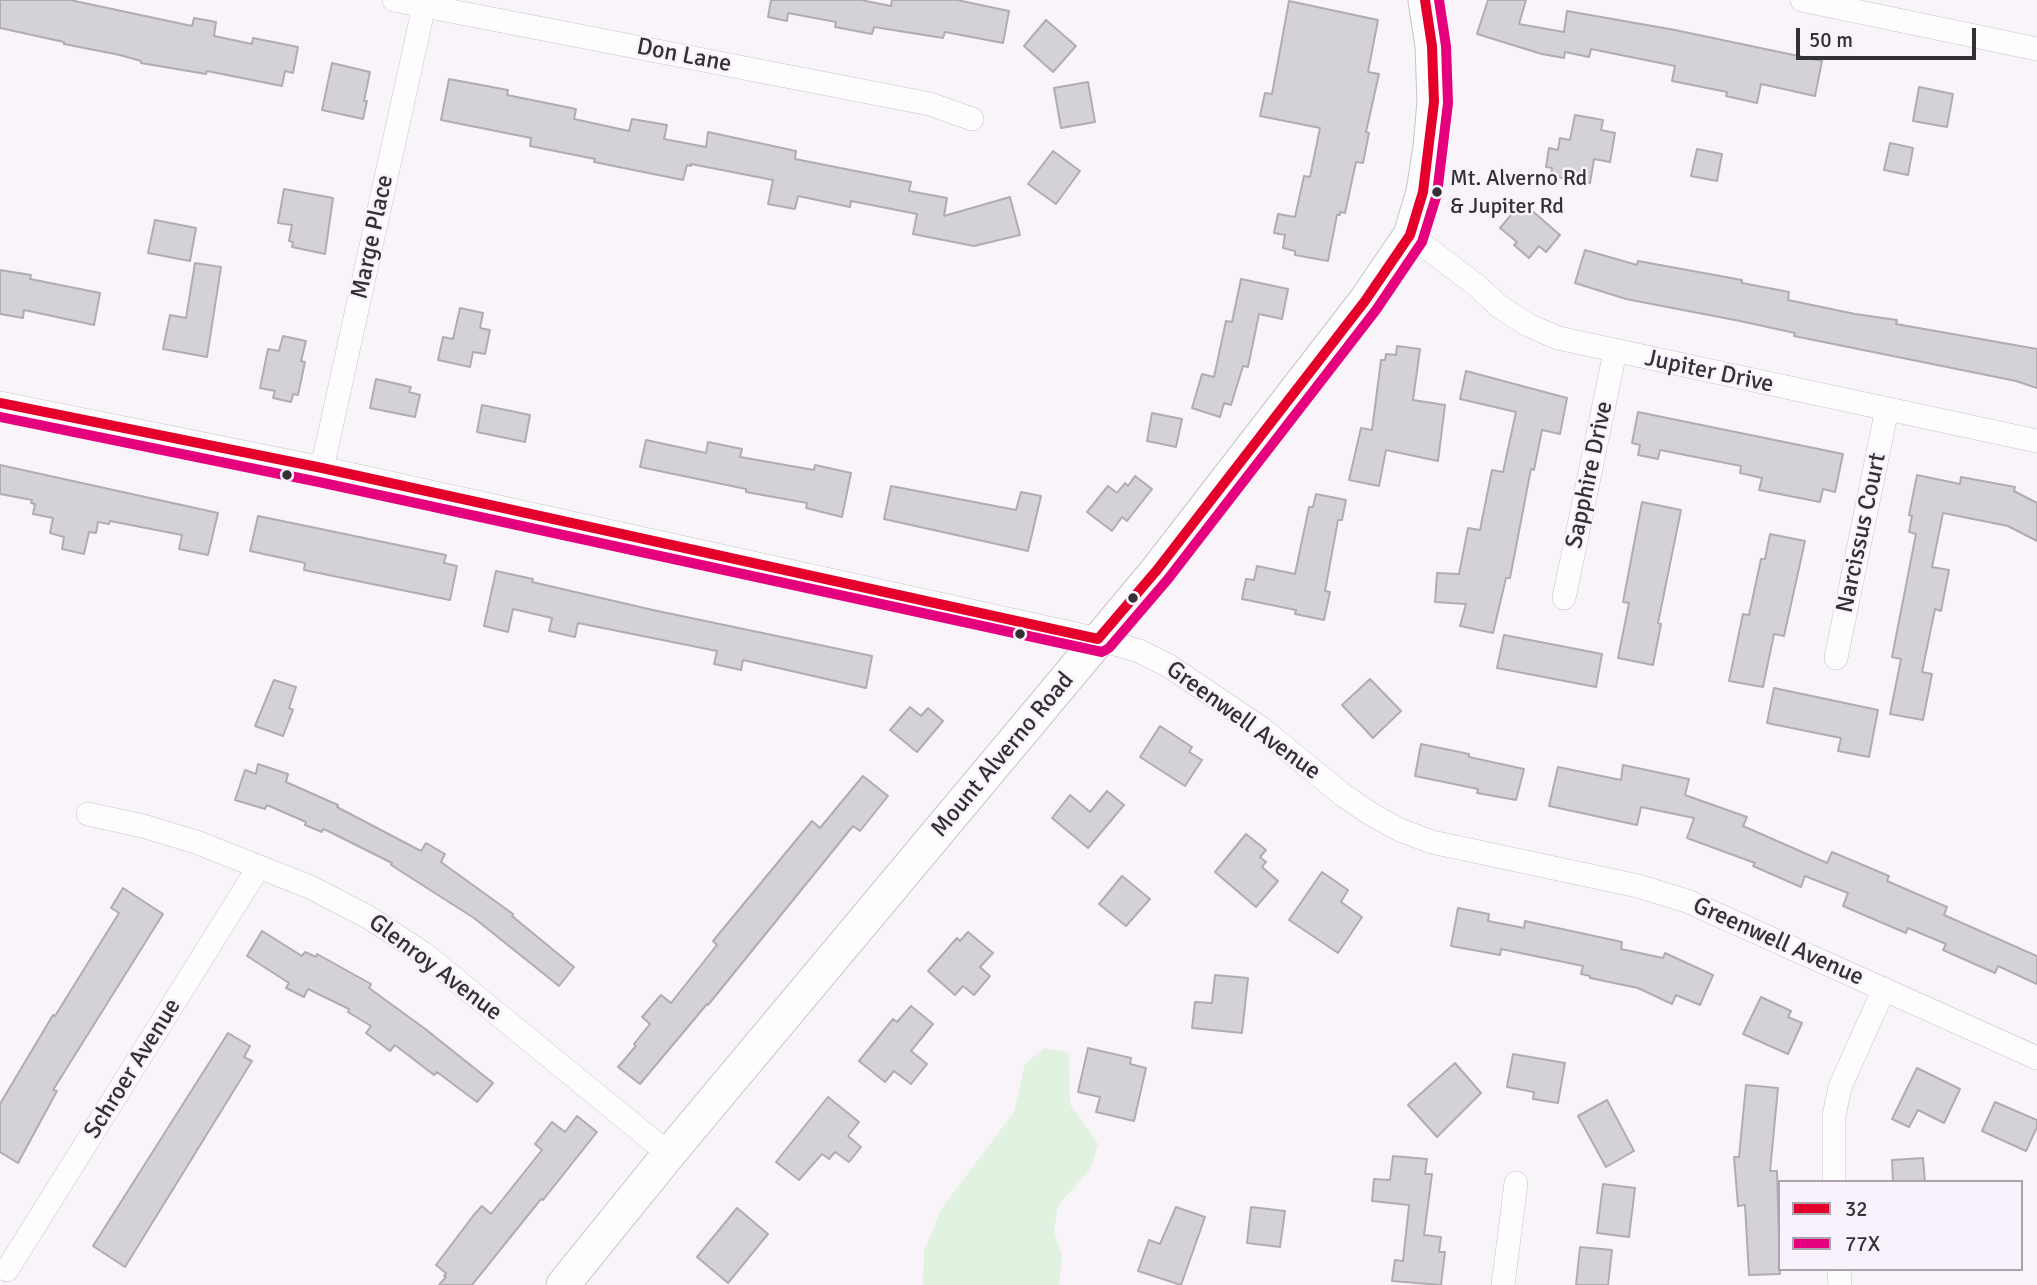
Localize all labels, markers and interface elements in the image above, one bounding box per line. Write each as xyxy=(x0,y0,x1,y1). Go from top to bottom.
scale bar xyxy=(1799,14,1979,58)
text: 50 m xyxy=(1809,27,1853,53)
street label: Don Lane xyxy=(634,33,734,79)
place label: Mt. Alverno Rd & Jupiter Rd xyxy=(1450,166,1587,218)
street label: Marge Place xyxy=(346,172,400,302)
marker: Mt. Alverno Rd & Jupiter Rd xyxy=(1430,185,1444,199)
street label: Jupiter Drive xyxy=(1642,344,1776,400)
street label: Sapphire Drive xyxy=(1560,399,1620,551)
street label: Narcissus Court xyxy=(1831,451,1893,615)
unlabelled marker xyxy=(280,468,294,482)
unlabelled marker xyxy=(1126,591,1140,605)
unlabelled marker xyxy=(1013,627,1027,641)
street label: Greenwell Avenue xyxy=(1160,655,1326,787)
street label: Mount Alverno Road xyxy=(926,667,1080,843)
street label: Greenwell Avenue xyxy=(1688,891,1868,993)
street label: Glenroy Avenue xyxy=(363,909,507,1027)
street label: Schroer Avenue xyxy=(78,994,188,1144)
legend xyxy=(1778,1180,2023,1271)
text: 32 xyxy=(1845,1196,1868,1222)
text: 77X xyxy=(1845,1231,1880,1257)

